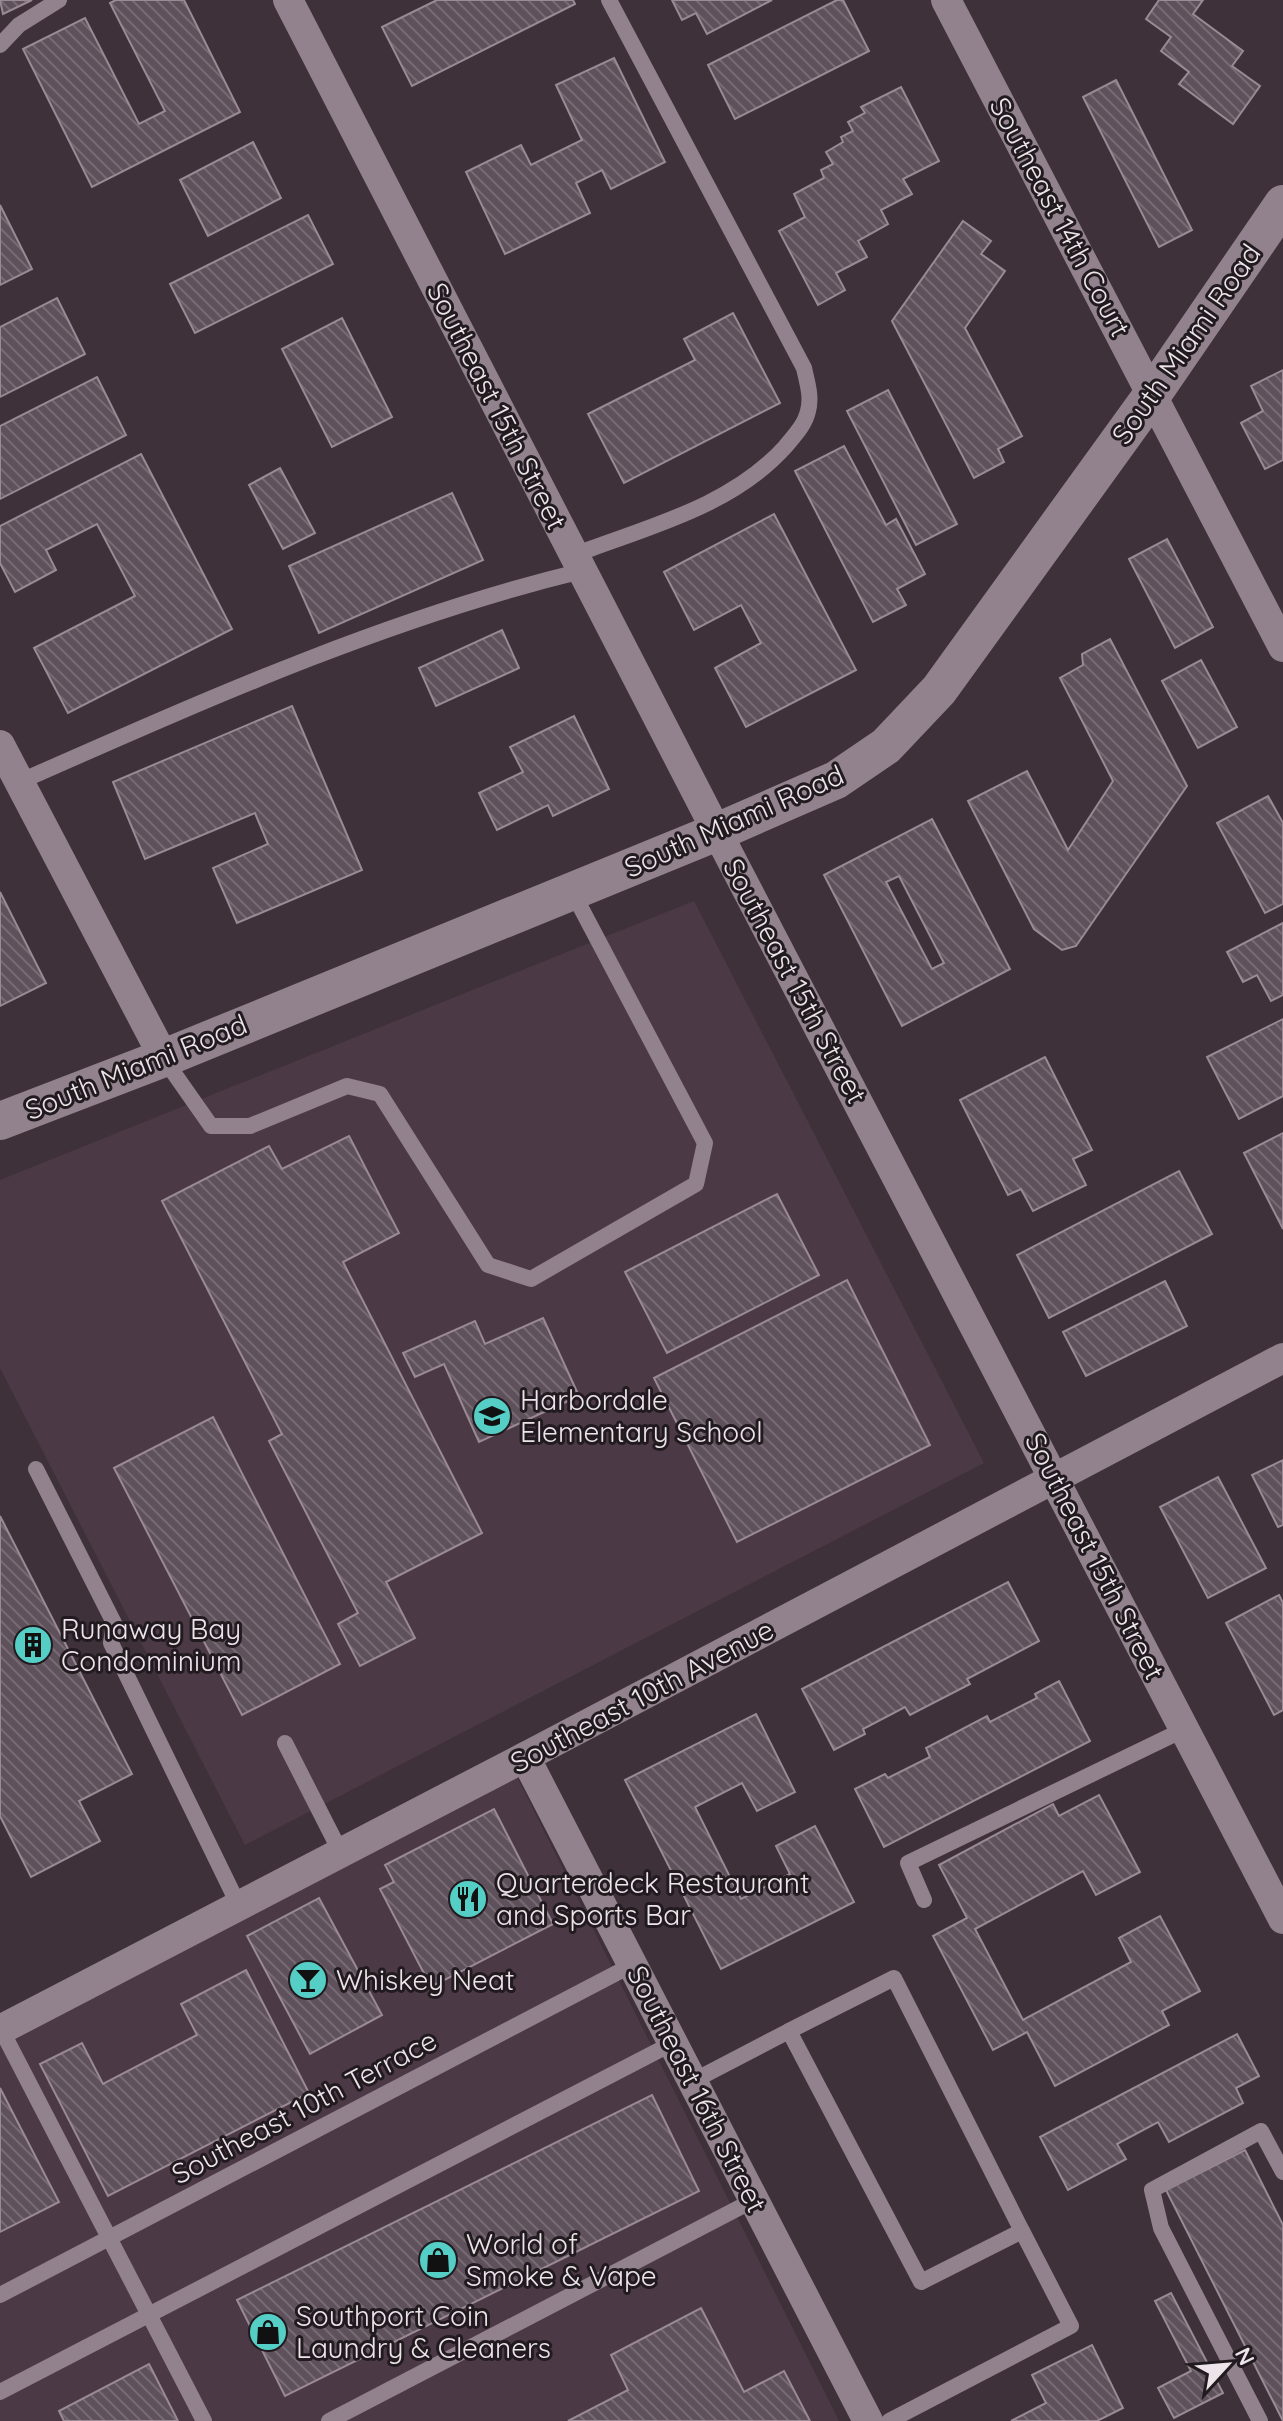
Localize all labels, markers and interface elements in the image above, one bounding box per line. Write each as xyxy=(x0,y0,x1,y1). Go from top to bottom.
street label: Southeast 14th Court xyxy=(982,91,1138,343)
street label: South Miami Road xyxy=(1103,237,1268,451)
street label: Southeast 15th Street xyxy=(420,276,575,535)
street label: South Miami Road xyxy=(619,756,849,885)
street label: Southeast 15th Street xyxy=(716,852,875,1109)
street label: South Miami Road xyxy=(20,1006,252,1127)
place label: Harbordale Elementary School xyxy=(520,1382,763,1449)
school or university icon: Harbordale Elementary School xyxy=(471,1395,513,1437)
street label: Southeast 15th Street xyxy=(1018,1426,1173,1685)
place label: Runaway Bay Condominium xyxy=(61,1611,241,1678)
street label: Southeast 10th Avenue xyxy=(504,1611,779,1780)
building icon: Runaway Bay Condominium xyxy=(12,1624,54,1666)
place label: Quarterdeck Restaurant and Sports Bar xyxy=(496,1865,809,1932)
restaurant icon: Quarterdeck Restaurant and Sports Bar xyxy=(447,1878,489,1920)
bar icon: Whiskey Neat xyxy=(287,1959,329,2001)
street label: Southeast 16th Street xyxy=(620,1960,775,2218)
place label: Whiskey Neat xyxy=(336,1962,514,1997)
street label: Southeast 10th Terrace xyxy=(165,2022,442,2191)
place label: World of Smoke & Vape xyxy=(466,2226,657,2293)
shop icon: World of Smoke & Vape xyxy=(417,2239,459,2281)
place label: Southport Coin Laundry & Cleaners xyxy=(296,2298,551,2365)
shop icon: Southport Coin Laundry & Cleaners xyxy=(247,2311,289,2353)
north arrow xyxy=(1187,2325,1267,2405)
text: N xyxy=(1229,2343,1261,2370)

